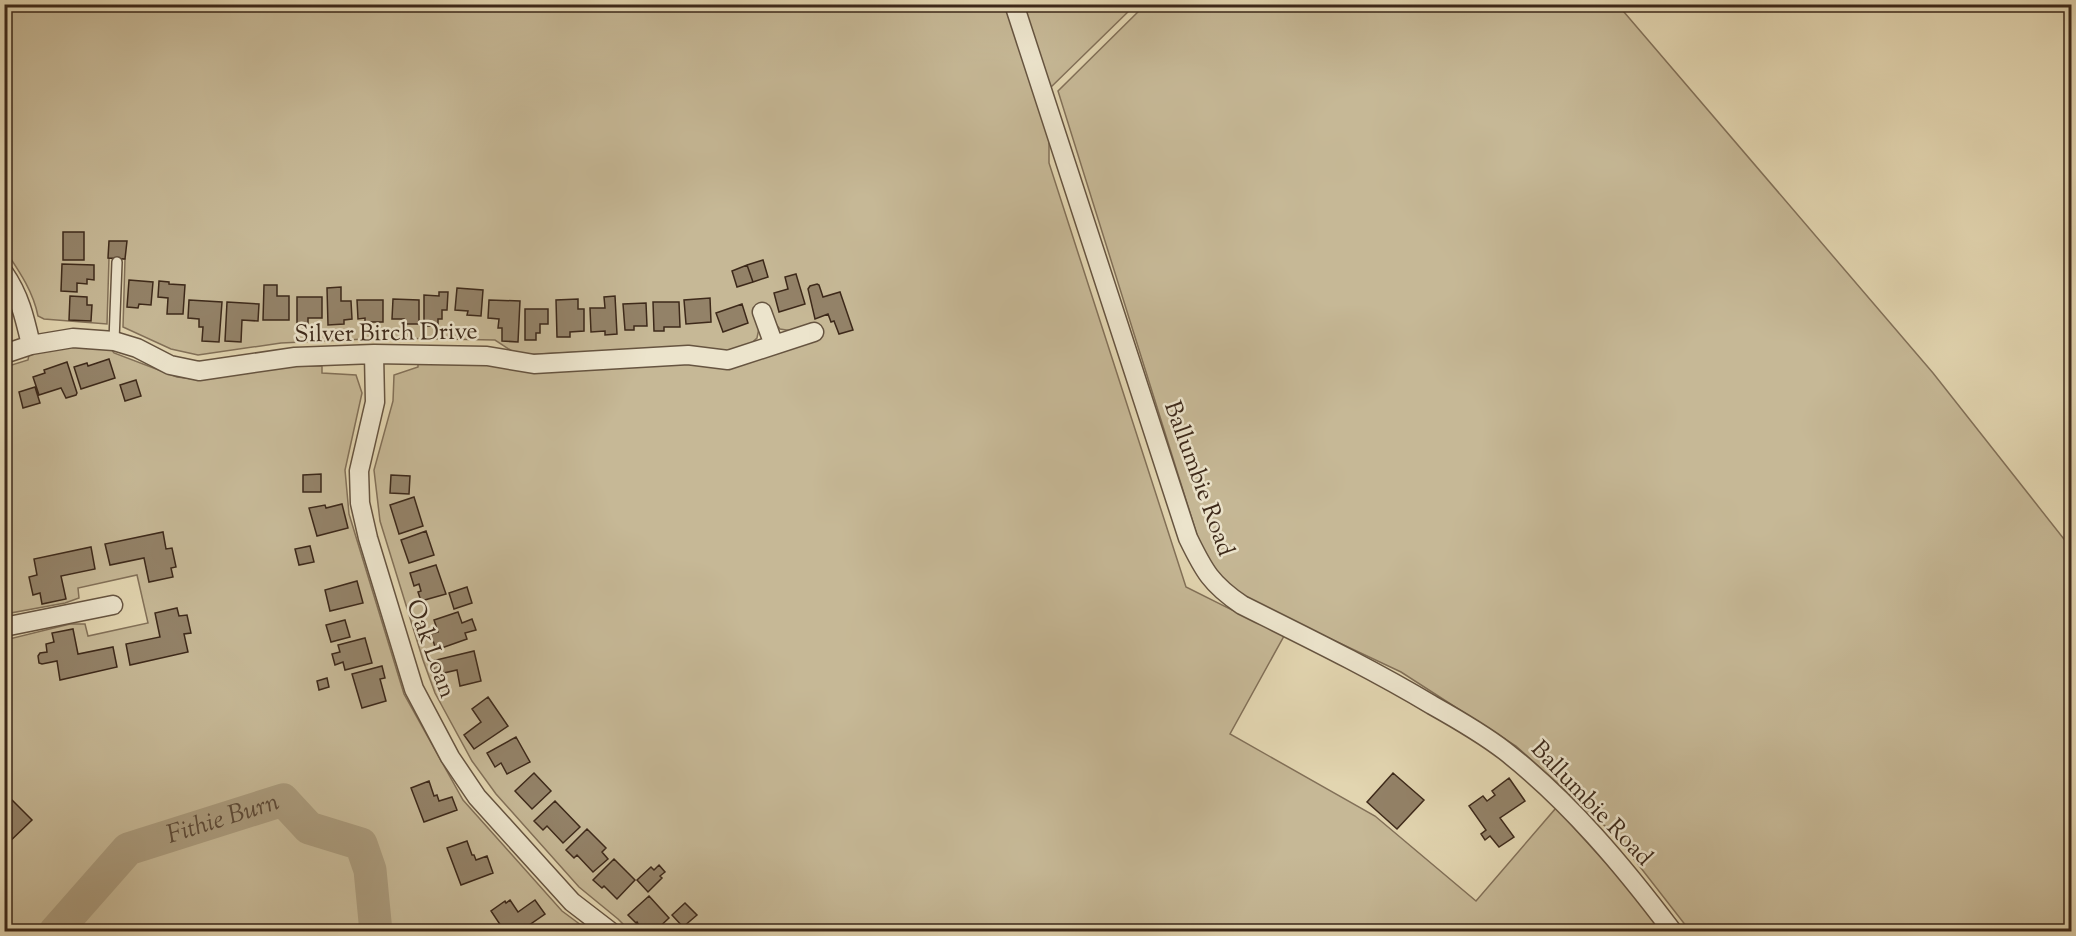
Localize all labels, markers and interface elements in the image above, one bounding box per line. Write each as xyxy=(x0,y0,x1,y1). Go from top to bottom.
street label: Silver Birch Drive xyxy=(294,315,478,353)
street label: Ballumbie Road xyxy=(1154,397,1242,562)
street label: Oak Loan xyxy=(396,595,464,703)
street label: Ballumbie Road xyxy=(1522,734,1660,875)
water label: Fithie Burn xyxy=(162,784,284,854)

